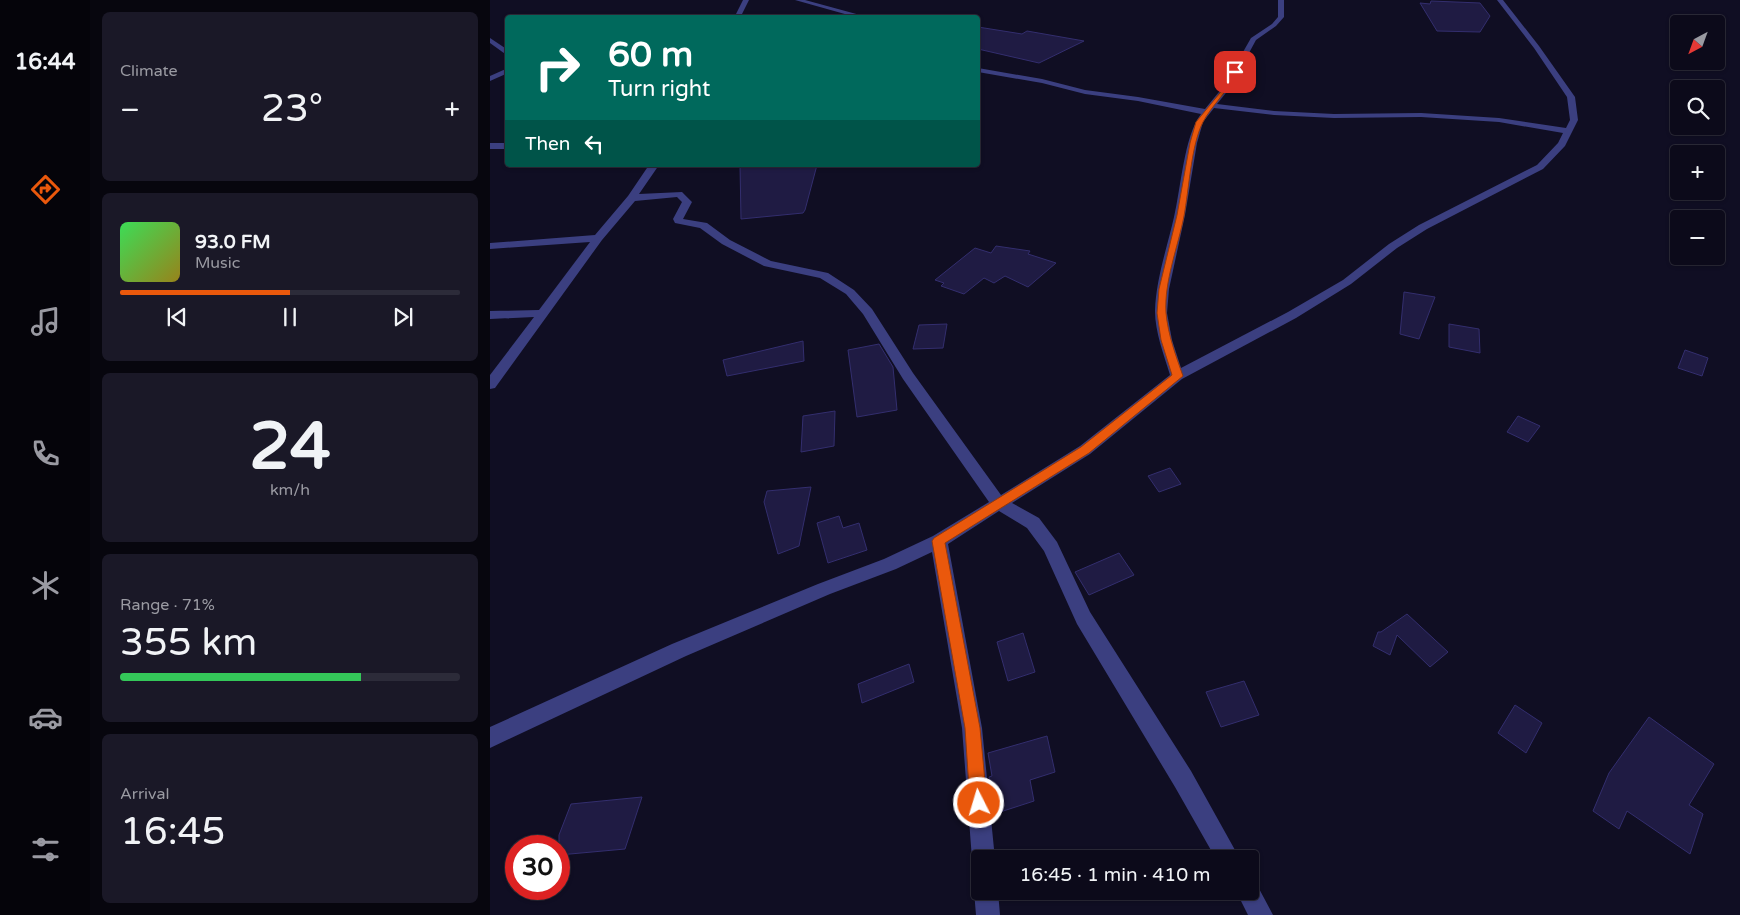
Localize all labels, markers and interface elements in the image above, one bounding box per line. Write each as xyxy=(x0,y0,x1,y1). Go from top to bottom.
north arrow xyxy=(1670,15,1725,70)
map controls xyxy=(1670,15,1725,265)
text: 60 m xyxy=(608,34,693,76)
icon: right xyxy=(525,35,590,100)
text: 16:44 xyxy=(15,49,75,75)
pin xyxy=(1214,51,1256,93)
icon: arrive xyxy=(1221,58,1249,86)
text: Climate xyxy=(120,61,178,81)
text: Turn right xyxy=(608,76,710,102)
button: search xyxy=(1670,80,1725,135)
text: 23° xyxy=(261,86,323,132)
text: − xyxy=(120,93,140,127)
text: + xyxy=(444,93,460,127)
icon: left xyxy=(580,130,608,158)
text: Then xyxy=(525,133,570,155)
button: + xyxy=(1670,145,1725,200)
icon: directions xyxy=(28,172,63,207)
button: − xyxy=(1670,210,1725,265)
text: 93.0 FM xyxy=(195,231,271,253)
text: Music xyxy=(195,253,240,273)
icon: previous xyxy=(163,303,191,331)
icon: pause xyxy=(276,303,304,331)
icon: next xyxy=(389,303,417,331)
icon: music xyxy=(28,304,63,339)
text: 24 xyxy=(249,408,331,487)
icon: phone xyxy=(28,436,63,471)
text: km/h xyxy=(270,480,310,500)
icon: climate xyxy=(28,568,63,603)
text: Range · 71% xyxy=(120,595,215,615)
text: 355 km xyxy=(120,620,257,666)
icon: car xyxy=(28,700,63,735)
position arrow xyxy=(952,776,1004,828)
text: Arrival xyxy=(120,784,169,804)
text: 16:45 xyxy=(120,809,225,855)
icon: filters xyxy=(28,832,63,867)
speed limit sign: 30 xyxy=(505,835,570,900)
text: 16:45 · 1 min · 410 m xyxy=(1019,864,1211,886)

